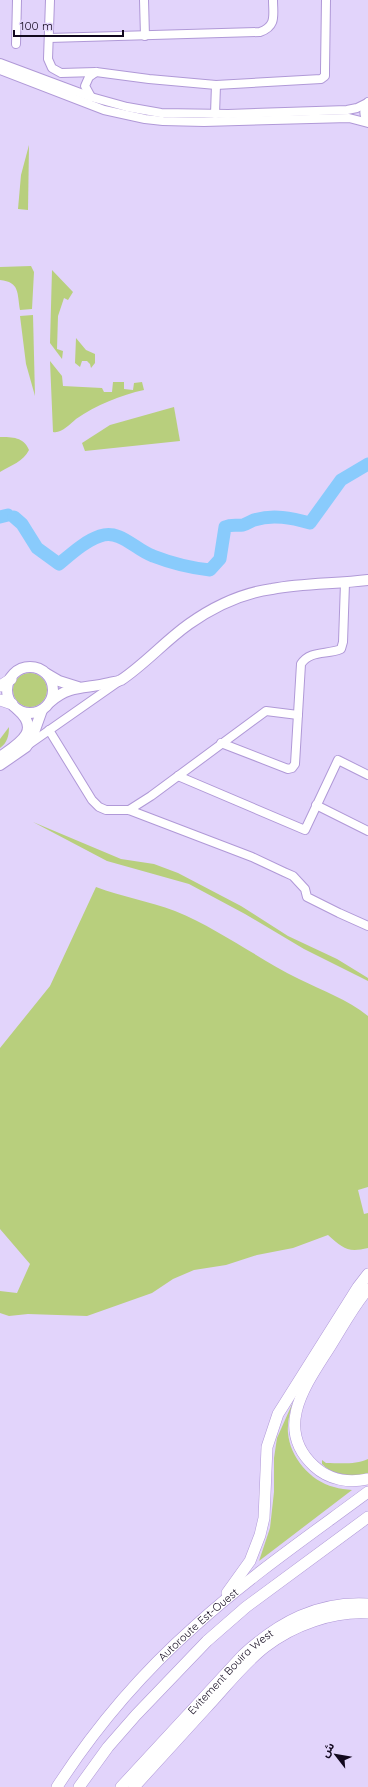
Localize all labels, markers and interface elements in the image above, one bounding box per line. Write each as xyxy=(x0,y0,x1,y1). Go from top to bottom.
scale bar xyxy=(14,12,123,38)
text: 100 m xyxy=(20,18,53,33)
street label: Autoroute Est-Ouest xyxy=(155,1585,241,1664)
street label: Evitement Bouira West xyxy=(185,1626,276,1717)
north arrow xyxy=(316,1735,356,1775)
text: ش xyxy=(318,1740,337,1760)

